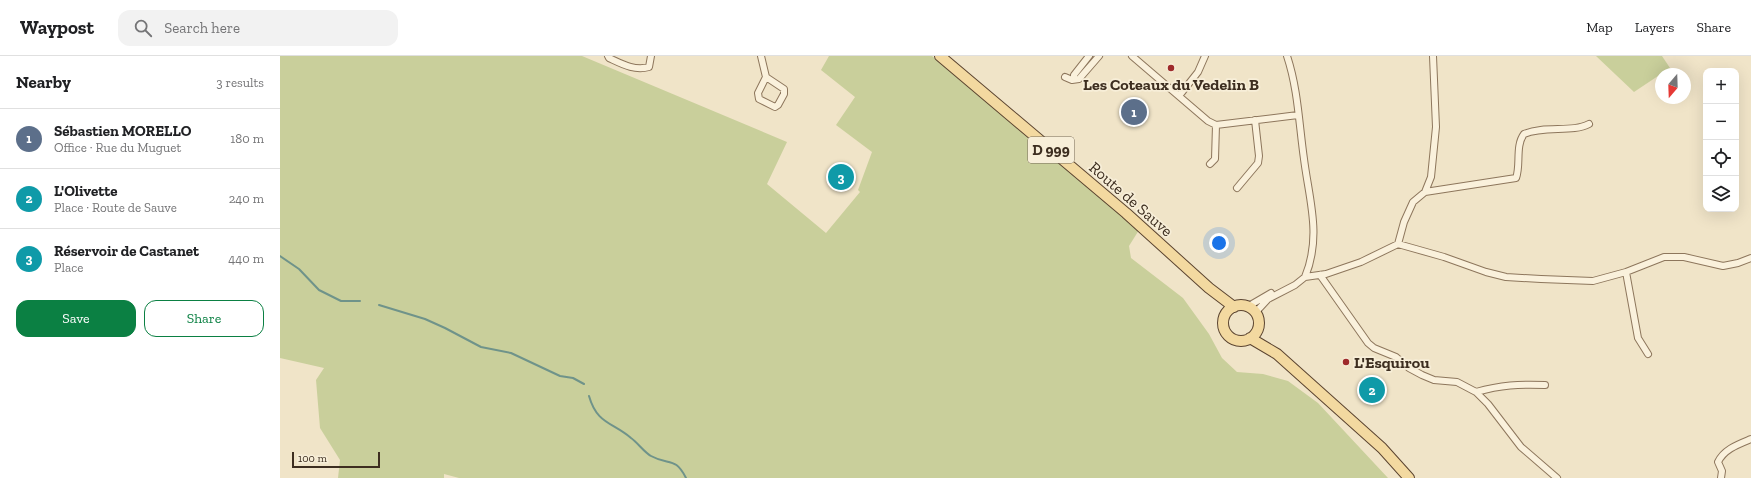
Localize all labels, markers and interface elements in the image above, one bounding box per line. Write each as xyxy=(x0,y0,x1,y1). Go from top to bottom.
search box xyxy=(118,10,398,46)
text: Waypost xyxy=(20,16,94,39)
icon: search xyxy=(132,17,154,39)
text: Search here xyxy=(164,19,240,37)
text: Map xyxy=(1586,19,1613,36)
text: Layers xyxy=(1635,19,1674,36)
text: Share xyxy=(1696,19,1731,36)
marker: Les Coteaux du Vedelin B xyxy=(1166,63,1176,73)
north arrow xyxy=(1655,68,1691,104)
map controls xyxy=(1703,68,1739,212)
button: + xyxy=(1703,68,1739,104)
text: Nearby xyxy=(16,72,71,92)
text: 3 results xyxy=(216,75,264,90)
place label: Les Coteaux du Vedelin B xyxy=(1083,75,1259,94)
pin: 1 xyxy=(1121,97,1147,127)
button: − xyxy=(1703,104,1739,140)
text: Sébastien MORELLO xyxy=(54,122,191,140)
text: 1 xyxy=(26,131,32,146)
text: 180 m xyxy=(230,131,264,146)
road number: D 999 xyxy=(1028,137,1074,163)
text: Office · Rue du Muguet xyxy=(54,140,181,155)
button: locate xyxy=(1703,140,1739,176)
street label: Route de Sauve xyxy=(1085,158,1177,240)
pin: 3 xyxy=(828,162,854,192)
button: layers xyxy=(1703,176,1739,212)
text: L'Olivette xyxy=(54,182,117,200)
text: 2 xyxy=(26,191,32,206)
text: 240 m xyxy=(229,191,264,206)
text: Place · Route de Sauve xyxy=(54,200,177,215)
your location xyxy=(1209,233,1229,253)
text: Réservoir de Castanet xyxy=(54,242,199,260)
text: 3 xyxy=(26,251,32,266)
text: 440 m xyxy=(228,251,264,266)
text: Place xyxy=(54,260,83,275)
button: Save xyxy=(16,300,136,337)
button: Share xyxy=(144,300,264,337)
place label: L'Esquirou xyxy=(1354,353,1430,372)
marker: L'Esquirou xyxy=(1341,357,1351,367)
pin: 2 xyxy=(1359,375,1385,405)
scale bar xyxy=(292,450,380,469)
text: 100 m xyxy=(298,452,327,465)

